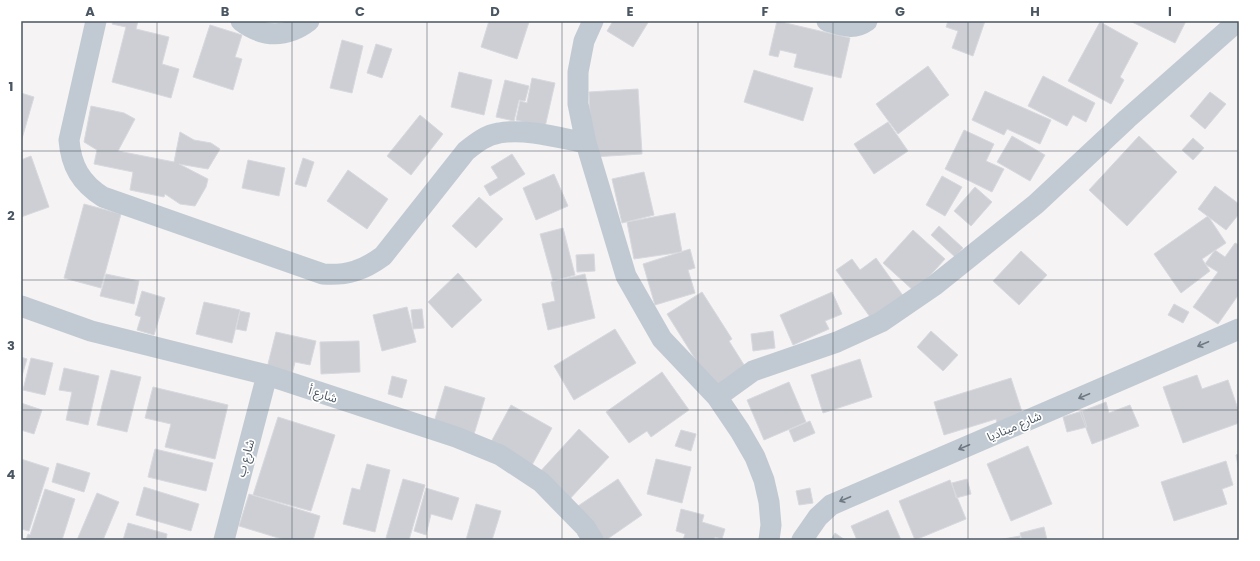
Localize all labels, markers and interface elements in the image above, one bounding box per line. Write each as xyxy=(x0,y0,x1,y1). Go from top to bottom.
text: A xyxy=(85,2,95,21)
text: B xyxy=(221,2,230,21)
text: C xyxy=(355,2,365,21)
text: D xyxy=(490,2,500,21)
text: E xyxy=(626,2,634,21)
text: F xyxy=(761,2,769,21)
text: G xyxy=(895,2,905,21)
text: H xyxy=(1030,2,1040,21)
text: I xyxy=(1168,2,1172,21)
text: 1 xyxy=(9,77,13,96)
text: 2 xyxy=(7,206,15,225)
text: 3 xyxy=(7,336,15,355)
one-way arrow xyxy=(1197,341,1209,348)
street label: شارع أ xyxy=(306,381,340,408)
one-way arrow xyxy=(1078,392,1090,400)
street label: شارع ميناديا xyxy=(984,407,1044,446)
street label: شارع ب xyxy=(232,437,259,479)
one-way arrow xyxy=(959,444,971,452)
text: 4 xyxy=(7,465,16,484)
one-way arrow xyxy=(840,496,852,503)

